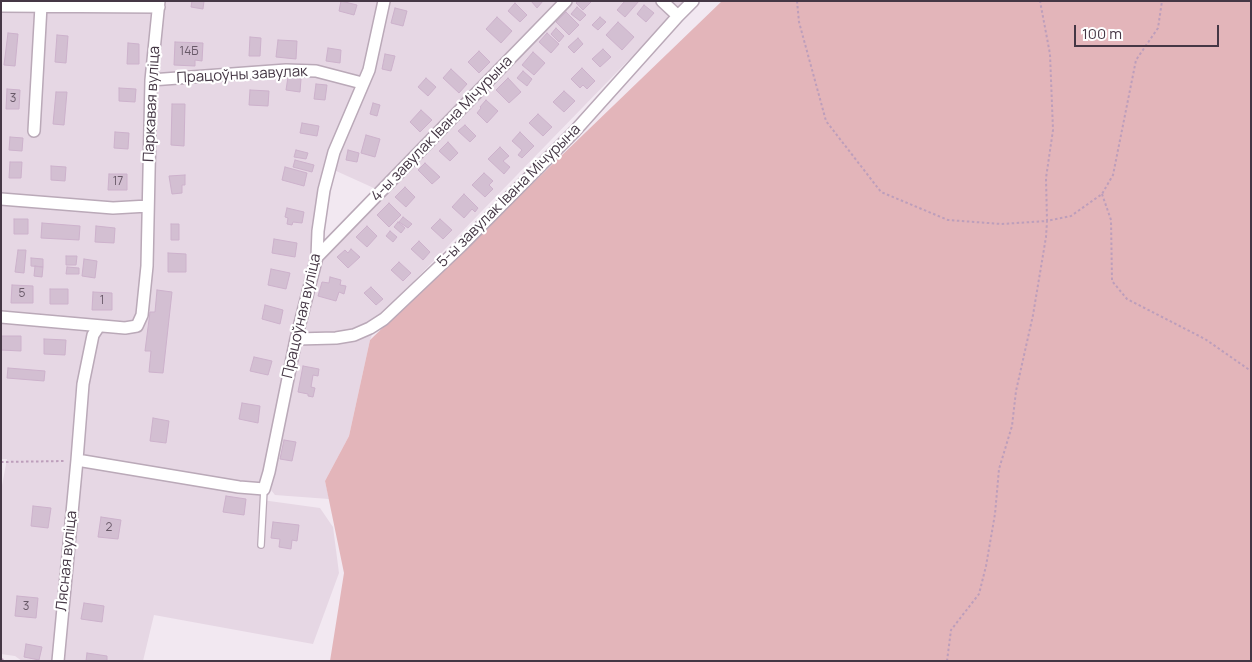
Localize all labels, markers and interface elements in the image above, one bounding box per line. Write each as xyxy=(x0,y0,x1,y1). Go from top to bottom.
scale bar xyxy=(1077,15,1222,47)
text: 100 m xyxy=(1082,23,1122,44)
street label: Паркавая вуліца xyxy=(140,45,164,163)
house number: 14Б xyxy=(179,45,199,59)
street label: 4-ы завулак Івана Мічурына xyxy=(368,52,516,206)
street label: Працоўны завулак xyxy=(176,63,308,87)
house number: 3 xyxy=(10,92,16,106)
street label: 5-ы завулак Івана Мічурына xyxy=(434,121,584,271)
house number: 17 xyxy=(113,175,123,189)
street label: Працоўная вуліца xyxy=(279,252,325,380)
house number: 5 xyxy=(19,287,25,301)
house number: 1 xyxy=(100,294,104,308)
street label: Лясная вуліца xyxy=(53,510,81,612)
house number: 2 xyxy=(106,521,112,535)
house number: 3 xyxy=(23,600,29,614)

